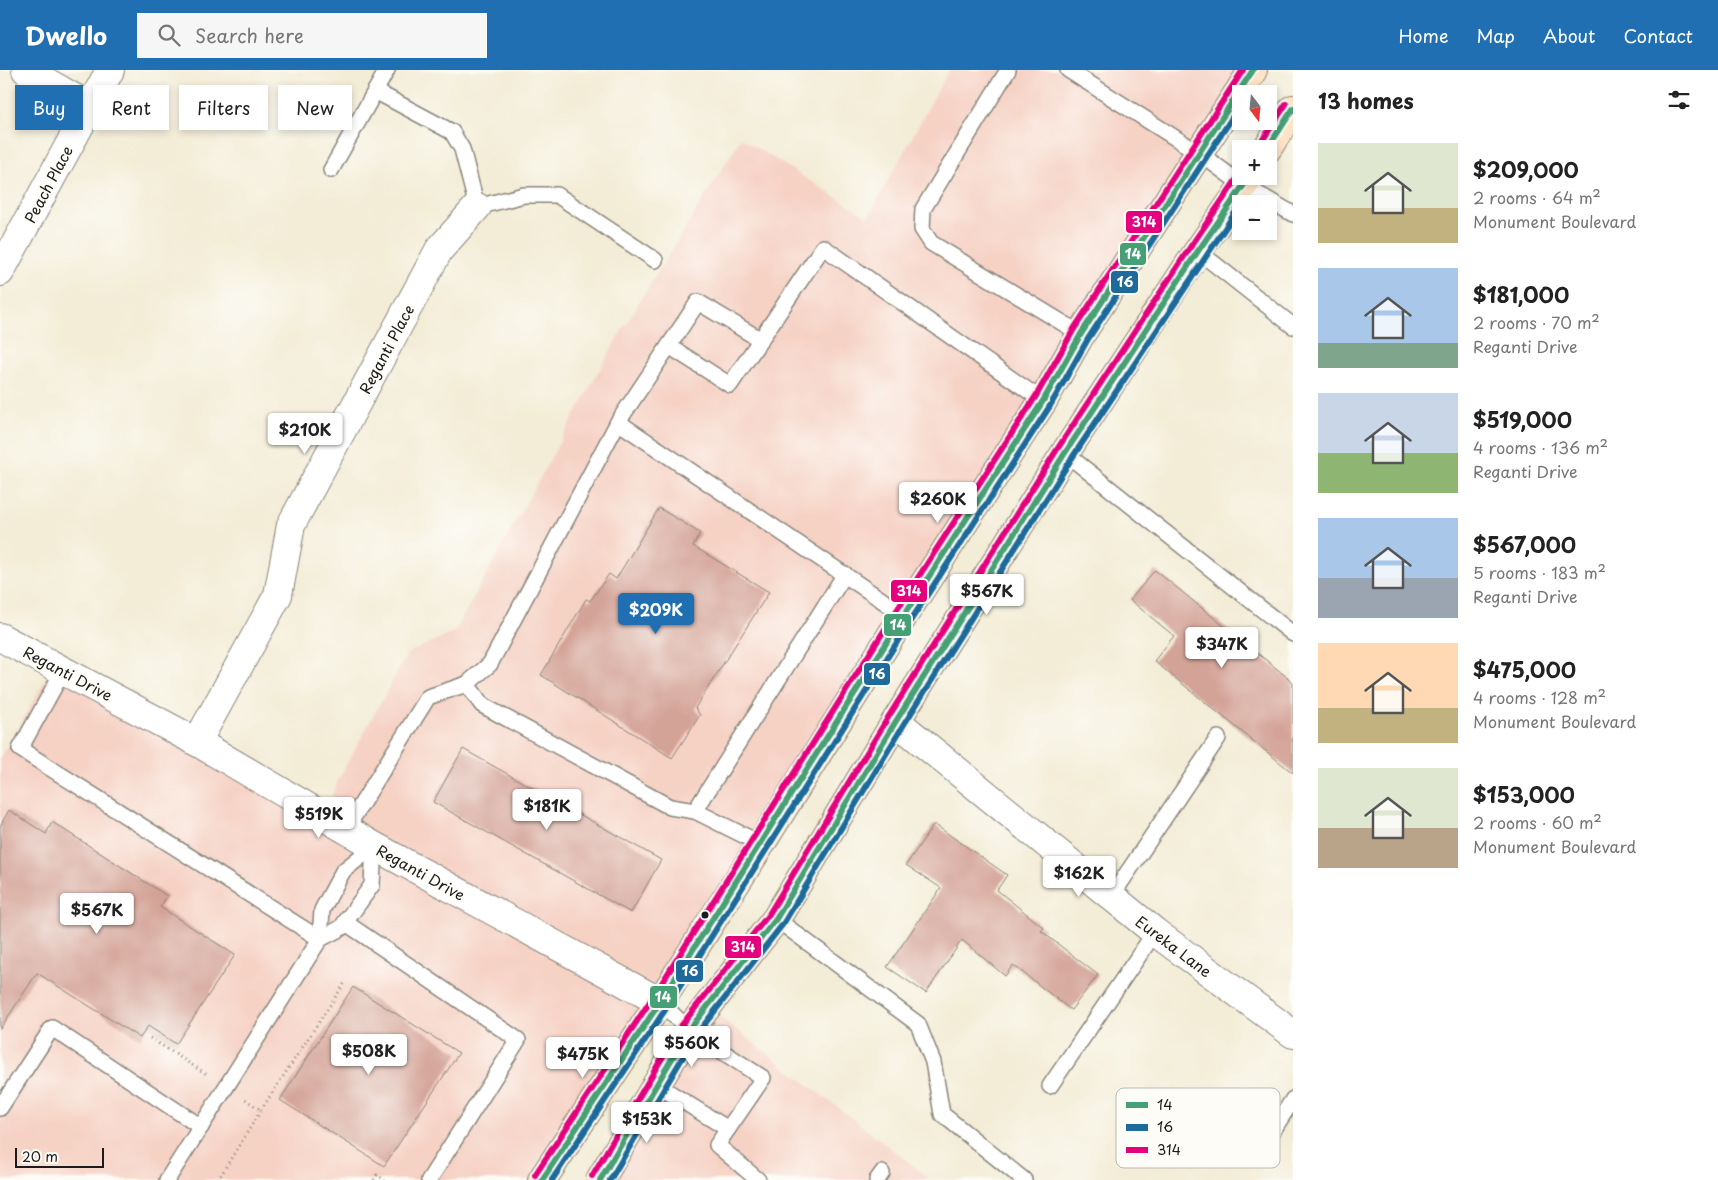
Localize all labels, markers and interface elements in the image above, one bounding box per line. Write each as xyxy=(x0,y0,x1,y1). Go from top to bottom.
search box xyxy=(137,13,487,58)
text: Dwello xyxy=(25,17,107,53)
icon: search xyxy=(155,21,183,49)
text: Search here xyxy=(195,21,304,49)
text: Home xyxy=(1398,22,1448,49)
text: Map xyxy=(1476,22,1515,49)
text: About xyxy=(1543,22,1595,49)
text: Contact xyxy=(1623,22,1693,49)
text: 13 homes xyxy=(1318,84,1414,116)
chip: Buy xyxy=(15,85,83,130)
chip: Rent xyxy=(93,85,169,130)
chip: Filters xyxy=(179,85,268,130)
chip: New xyxy=(278,85,352,130)
north arrow xyxy=(1232,85,1278,130)
map controls xyxy=(1232,85,1277,240)
icon: filters xyxy=(1665,86,1693,114)
button: + xyxy=(1232,140,1277,185)
street label: Peach Place xyxy=(18,141,78,227)
text: $209,000 xyxy=(1473,153,1579,185)
icon: home xyxy=(1358,163,1418,223)
text: 2 rooms · 64 m² xyxy=(1473,185,1601,209)
button: − xyxy=(1232,195,1277,240)
text: Monument Boulevard xyxy=(1473,209,1636,233)
line badge: 314 xyxy=(1125,210,1163,234)
text: 314 xyxy=(1132,211,1157,232)
line badge: 14 xyxy=(1119,242,1147,266)
text: 14 xyxy=(1125,243,1142,264)
line badge: 16 xyxy=(1110,270,1139,294)
text: 16 xyxy=(1117,271,1133,292)
text: $181,000 xyxy=(1473,278,1569,310)
icon: home xyxy=(1358,288,1418,348)
street label: Reganti Place xyxy=(353,300,419,398)
text: 2 rooms · 70 m² xyxy=(1473,310,1600,334)
text: Reganti Drive xyxy=(1473,334,1578,358)
text: $519,000 xyxy=(1473,403,1572,435)
pin: $210K xyxy=(270,412,340,455)
icon: home xyxy=(1358,413,1418,473)
text: $210K xyxy=(279,417,331,441)
text: 4 rooms · 136 m² xyxy=(1473,435,1608,459)
text: Reganti Drive xyxy=(1473,459,1578,483)
pin: $260K xyxy=(903,482,973,524)
text: $260K xyxy=(910,486,966,510)
text: $567,000 xyxy=(1473,528,1576,560)
icon: home xyxy=(1358,538,1418,598)
text: 5 rooms · 183 m² xyxy=(1473,560,1606,584)
pin: $567K xyxy=(952,574,1022,616)
text: $567K xyxy=(961,578,1013,602)
line badge: 314 xyxy=(890,579,928,603)
text: 314 xyxy=(897,580,922,601)
text: Reganti Drive xyxy=(1473,584,1578,608)
pin: $209K xyxy=(621,592,691,635)
text: $209K xyxy=(629,597,683,621)
line badge: 14 xyxy=(883,613,912,637)
text: 14 xyxy=(890,614,907,635)
pin: $347K xyxy=(1187,626,1257,669)
text: $347K xyxy=(1196,631,1248,655)
street label: Reganti Drive xyxy=(19,640,117,706)
text: $475,000 xyxy=(1473,653,1576,685)
line badge: 16 xyxy=(863,662,891,686)
text: 16 xyxy=(869,663,885,684)
icon: home xyxy=(1358,663,1418,723)
text: 4 rooms · 128 m² xyxy=(1473,685,1606,709)
text: Monument Boulevard xyxy=(1473,709,1636,733)
text: $153,000 xyxy=(1473,778,1575,810)
pin: $181K xyxy=(512,788,582,831)
icon: home xyxy=(1358,788,1418,848)
text: $181K xyxy=(523,793,571,817)
pin: $519K xyxy=(284,796,354,839)
text: $519K xyxy=(295,801,343,825)
text: 2 rooms · 60 m² xyxy=(1473,810,1602,834)
text: Monument Boulevard xyxy=(1473,834,1636,858)
street label: Reganti Drive xyxy=(373,838,469,906)
pin: $162K xyxy=(1044,856,1114,898)
text: $162K xyxy=(1054,860,1104,884)
pin: $567K xyxy=(62,892,132,935)
text: $567K xyxy=(71,897,123,921)
unlabelled marker xyxy=(700,910,710,920)
street label: Eureka Lane xyxy=(1131,910,1217,982)
line badge: 314 xyxy=(724,935,762,959)
text: 314 xyxy=(731,936,756,957)
line badge: 16 xyxy=(675,959,704,983)
text: 16 xyxy=(682,960,698,981)
line badge: 14 xyxy=(649,985,678,1009)
text: 14 xyxy=(655,986,672,1007)
pin: $560K xyxy=(657,1026,727,1068)
text: $560K xyxy=(664,1030,720,1054)
pin: $508K xyxy=(334,1034,404,1076)
pin: $475K xyxy=(548,1036,618,1079)
text: $508K xyxy=(342,1038,396,1062)
text: $475K xyxy=(557,1041,609,1065)
legend xyxy=(1116,1088,1280,1168)
text: 14 xyxy=(1157,1094,1173,1115)
pin: $153K xyxy=(612,1102,682,1144)
text: $153K xyxy=(622,1106,672,1130)
text: 16 xyxy=(1157,1116,1173,1137)
text: 314 xyxy=(1157,1139,1181,1160)
scale bar xyxy=(15,1145,104,1168)
text: 20 m xyxy=(22,1146,58,1167)

